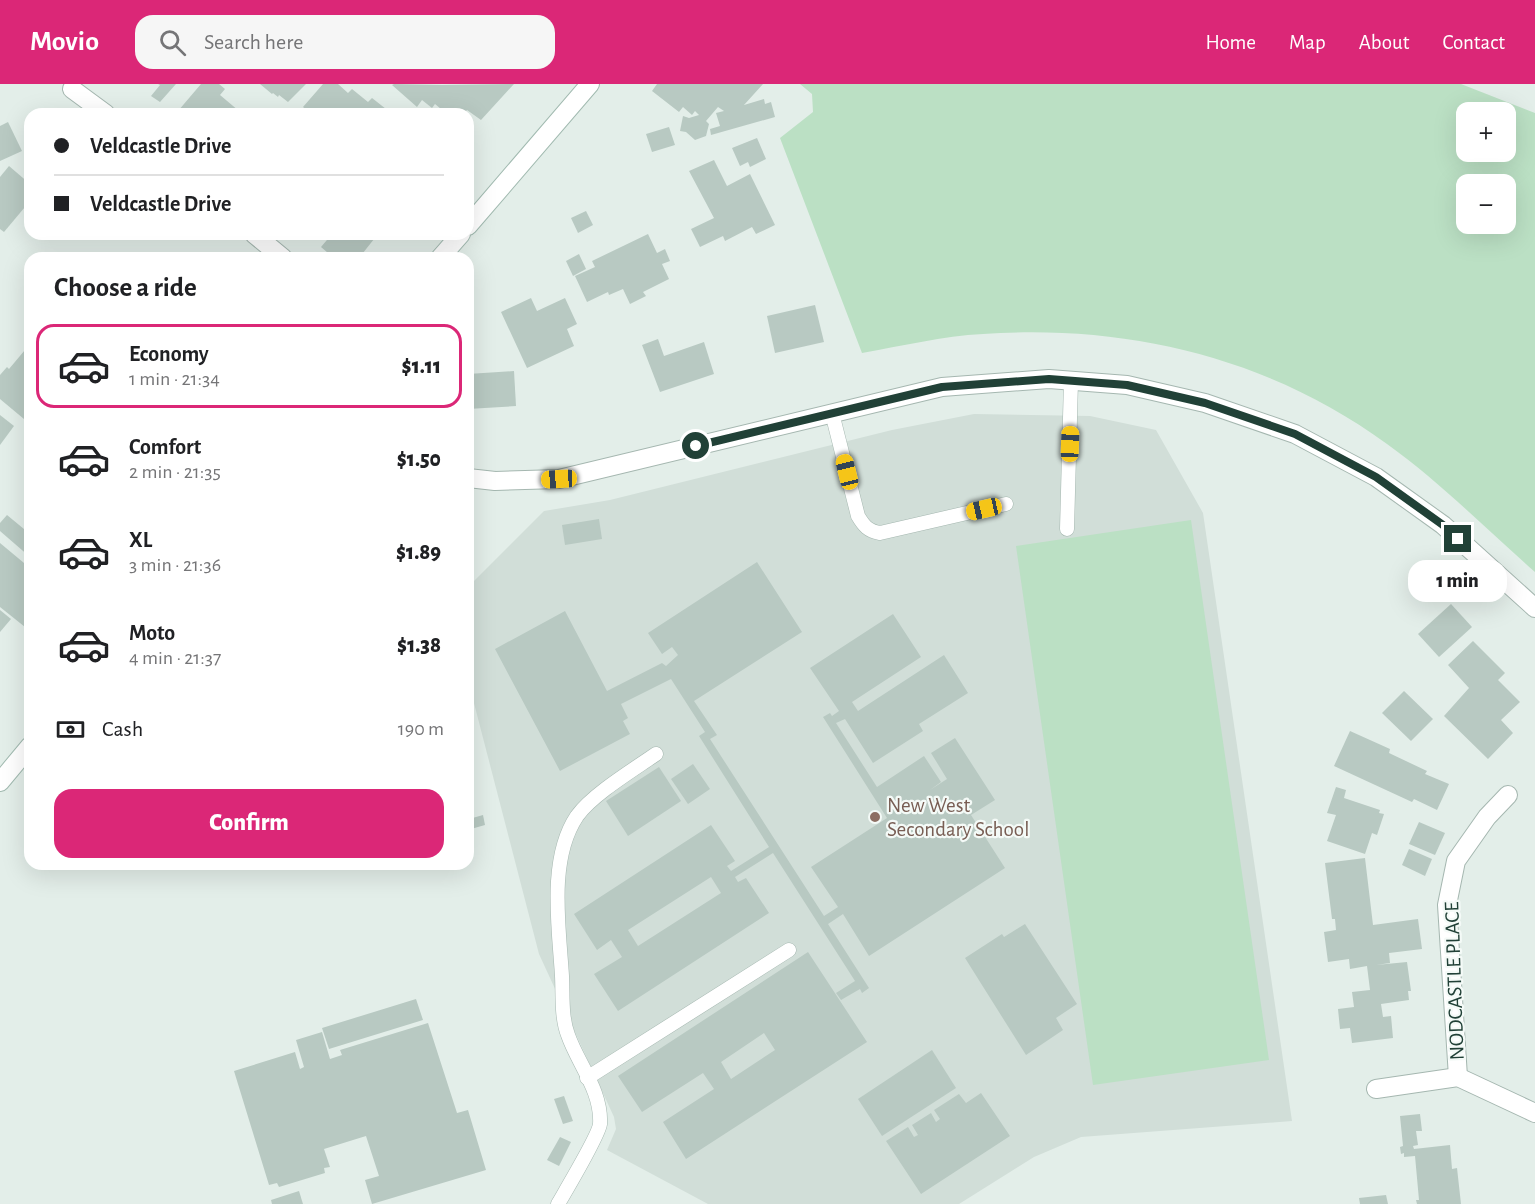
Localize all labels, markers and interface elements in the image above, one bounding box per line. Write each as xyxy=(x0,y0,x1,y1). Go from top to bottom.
search box xyxy=(135,15,555,69)
icon: search xyxy=(156,26,189,59)
text: Movio xyxy=(30,28,99,56)
text: Search here xyxy=(204,31,303,53)
text: Home xyxy=(1205,32,1256,53)
text: Map xyxy=(1289,32,1326,53)
text: About xyxy=(1359,32,1409,53)
text: Contact xyxy=(1442,32,1505,53)
map controls xyxy=(1456,102,1516,234)
button: + xyxy=(1456,102,1516,162)
text: Veldcastle Drive xyxy=(90,135,231,157)
button: − xyxy=(1456,174,1516,234)
text: Veldcastle Drive xyxy=(90,193,231,215)
text: Choose a ride xyxy=(54,274,197,301)
icon: car xyxy=(57,339,111,393)
text: Economy xyxy=(129,343,209,365)
text: $1.11 xyxy=(402,355,441,377)
text: 1 min · 21:34 xyxy=(129,369,220,389)
car xyxy=(1060,426,1080,462)
icon: car xyxy=(57,432,111,486)
route start xyxy=(682,432,709,459)
text: Comfort xyxy=(129,436,201,458)
text: $1.50 xyxy=(397,448,441,470)
car xyxy=(834,452,860,492)
text: 2 min · 21:35 xyxy=(129,462,221,482)
car xyxy=(541,469,577,489)
car xyxy=(964,496,1004,522)
icon: car xyxy=(57,525,111,579)
route end xyxy=(1444,525,1471,552)
text: XL xyxy=(129,529,152,551)
text: $1.89 xyxy=(396,541,441,563)
text: 3 min · 21:36 xyxy=(129,555,221,575)
callout: 1 min xyxy=(1408,560,1508,602)
text: 1 min xyxy=(1436,571,1479,591)
icon: car xyxy=(57,618,111,672)
text: Moto xyxy=(129,622,175,644)
text: $1.38 xyxy=(397,634,441,656)
text: 4 min · 21:37 xyxy=(129,648,221,668)
icon: cash xyxy=(54,713,87,746)
text: Cash xyxy=(102,718,143,740)
text: 190 m xyxy=(398,719,444,739)
button: Confirm xyxy=(54,789,444,858)
place label: New West Secondary School xyxy=(887,795,1029,840)
marker: New West Secondary School xyxy=(868,810,882,824)
street label: NODCASTLE PLACE xyxy=(1441,901,1468,1061)

